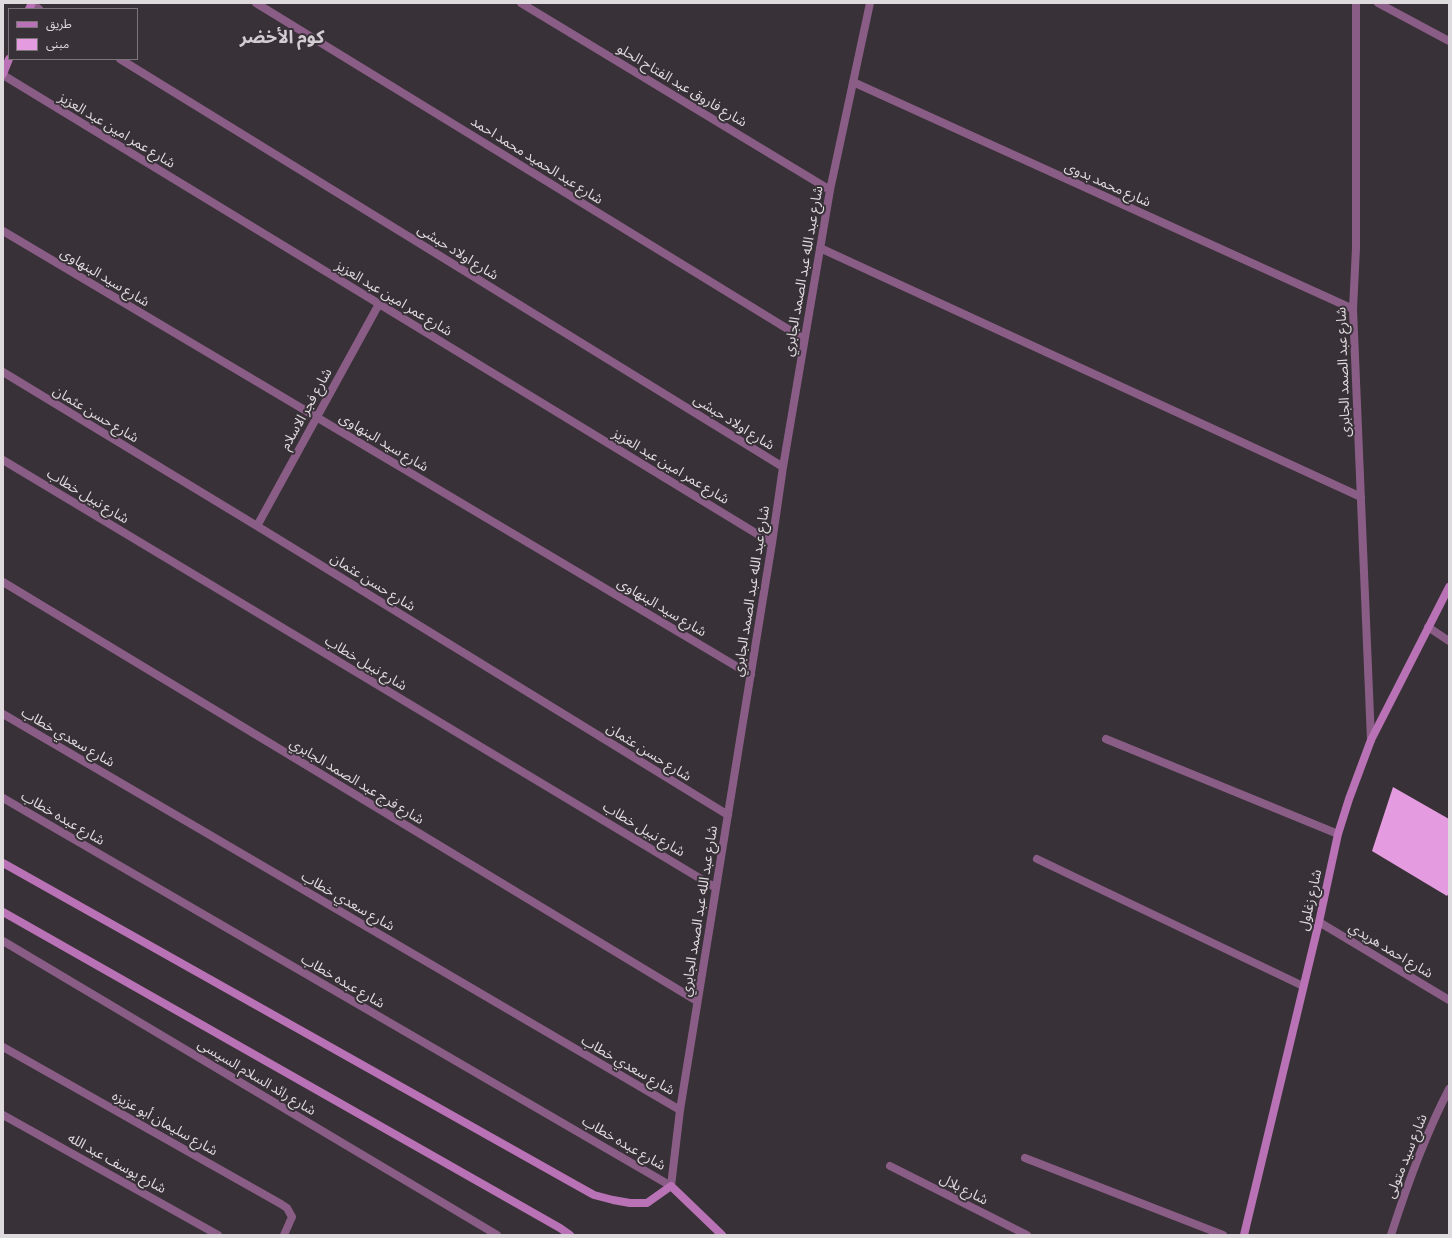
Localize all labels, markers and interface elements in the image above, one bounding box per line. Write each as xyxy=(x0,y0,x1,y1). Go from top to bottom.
legend xyxy=(8,8,138,60)
text: طريق xyxy=(46,16,72,30)
district label: كوم الأخضر xyxy=(240,26,324,48)
text: مبنى xyxy=(46,36,69,50)
street label: شارع فاروق عبد الفتاح الحلو xyxy=(614,40,750,130)
street label: شارع عمر امين عبد العزيز xyxy=(56,88,178,172)
street label: شارع عبد الحميد محمد احمد xyxy=(468,112,606,208)
street label: شارع محمد بدوى xyxy=(1062,158,1154,210)
street label: شارع عبد الله عبد الصمد الجابري xyxy=(780,184,826,358)
street label: شارع اولاد حبشى xyxy=(414,220,502,284)
street label: شارع سيد البنهاوى xyxy=(57,244,153,310)
street label: شارع عمر امين عبد العزيز xyxy=(333,256,455,340)
street label: شارع عبد الصمد الجابرى xyxy=(1332,307,1354,437)
street label: شارع فجر الاسلام xyxy=(277,365,335,453)
street label: شارع حسن عثمان xyxy=(50,382,142,446)
street label: شارع اولاد حبشى xyxy=(690,390,778,454)
street label: شارع سيد البنهاوى xyxy=(336,409,432,475)
street label: شارع عمر امين عبد العزيز xyxy=(610,424,732,508)
street label: شارع نبيل خطاب xyxy=(44,465,132,527)
street label: شارع عبد الله عبد الصمد الجابري xyxy=(729,504,773,678)
street label: شارع حسن عثمان xyxy=(327,549,419,615)
street label: شارع سيد البنهاوى xyxy=(614,574,710,640)
street label: شارع نبيل خطاب xyxy=(322,632,410,694)
street label: شارع سعدي خطاب xyxy=(18,703,118,771)
street label: شارع حسن عثمان xyxy=(603,719,695,785)
street label: شارع فرج عبد الصمد الجابري xyxy=(287,734,427,828)
street label: شارع عبده خطاب xyxy=(18,787,108,849)
street label: شارع نبيل خطاب xyxy=(600,798,688,860)
street label: شارع عبد الله عبد الصمد الجابري xyxy=(677,824,721,998)
street label: شارع سعدي خطاب xyxy=(298,867,398,935)
street label: شارع زغلول xyxy=(1295,868,1325,932)
street label: شارع احمد هريدي xyxy=(1346,918,1436,982)
street label: شارع عبده خطاب xyxy=(298,950,388,1012)
street label: شارع سعدي خطاب xyxy=(578,1031,678,1099)
street label: شارع رائد السلام السيسى xyxy=(195,1035,319,1119)
street label: شارع سليمان أبو عزيزه xyxy=(109,1087,221,1159)
street label: شارع سيد متولى xyxy=(1381,1111,1431,1201)
street label: شارع عبده خطاب xyxy=(579,1112,669,1174)
street label: شارع يوسف عبد الله xyxy=(65,1129,169,1197)
street label: شارع بلال xyxy=(937,1170,991,1208)

